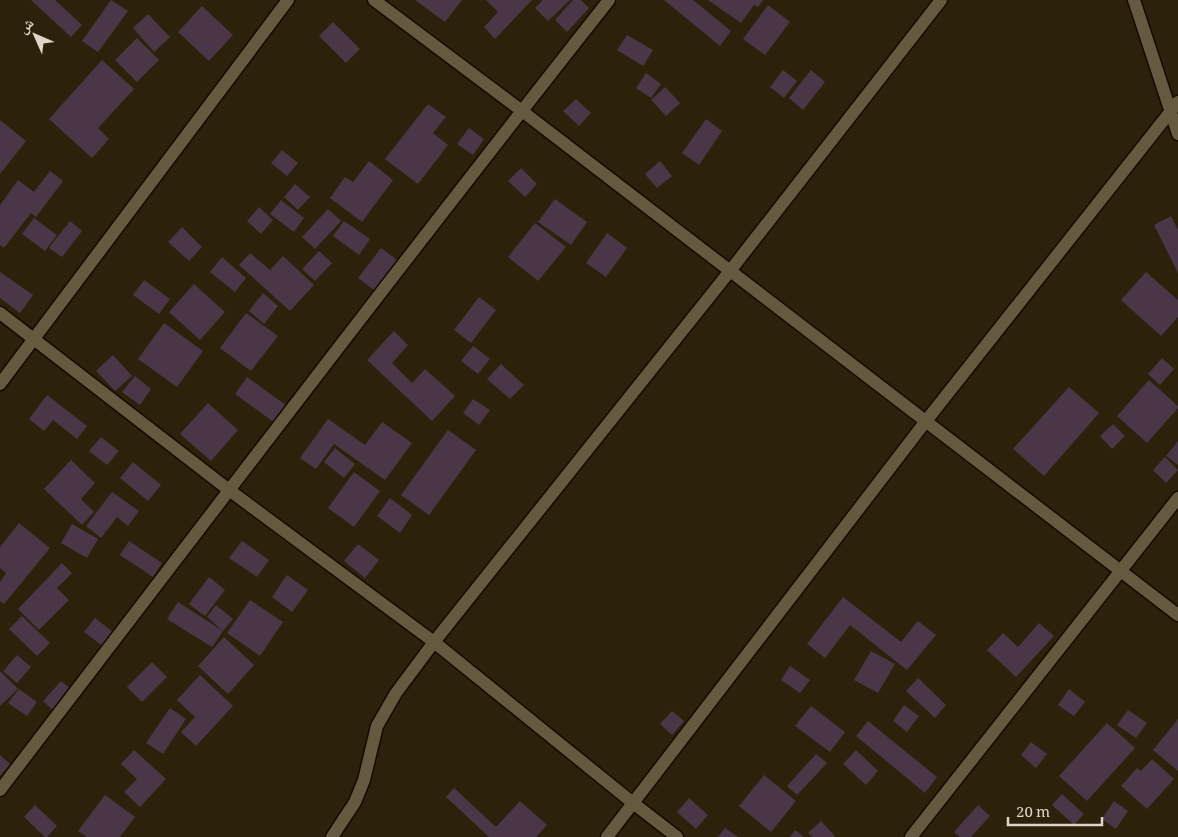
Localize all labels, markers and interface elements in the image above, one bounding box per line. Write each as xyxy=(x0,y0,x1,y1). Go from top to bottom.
north arrow xyxy=(10,10,60,60)
text: ش xyxy=(13,13,41,41)
scale bar xyxy=(1008,794,1102,826)
text: 20 m xyxy=(1016,801,1050,827)

